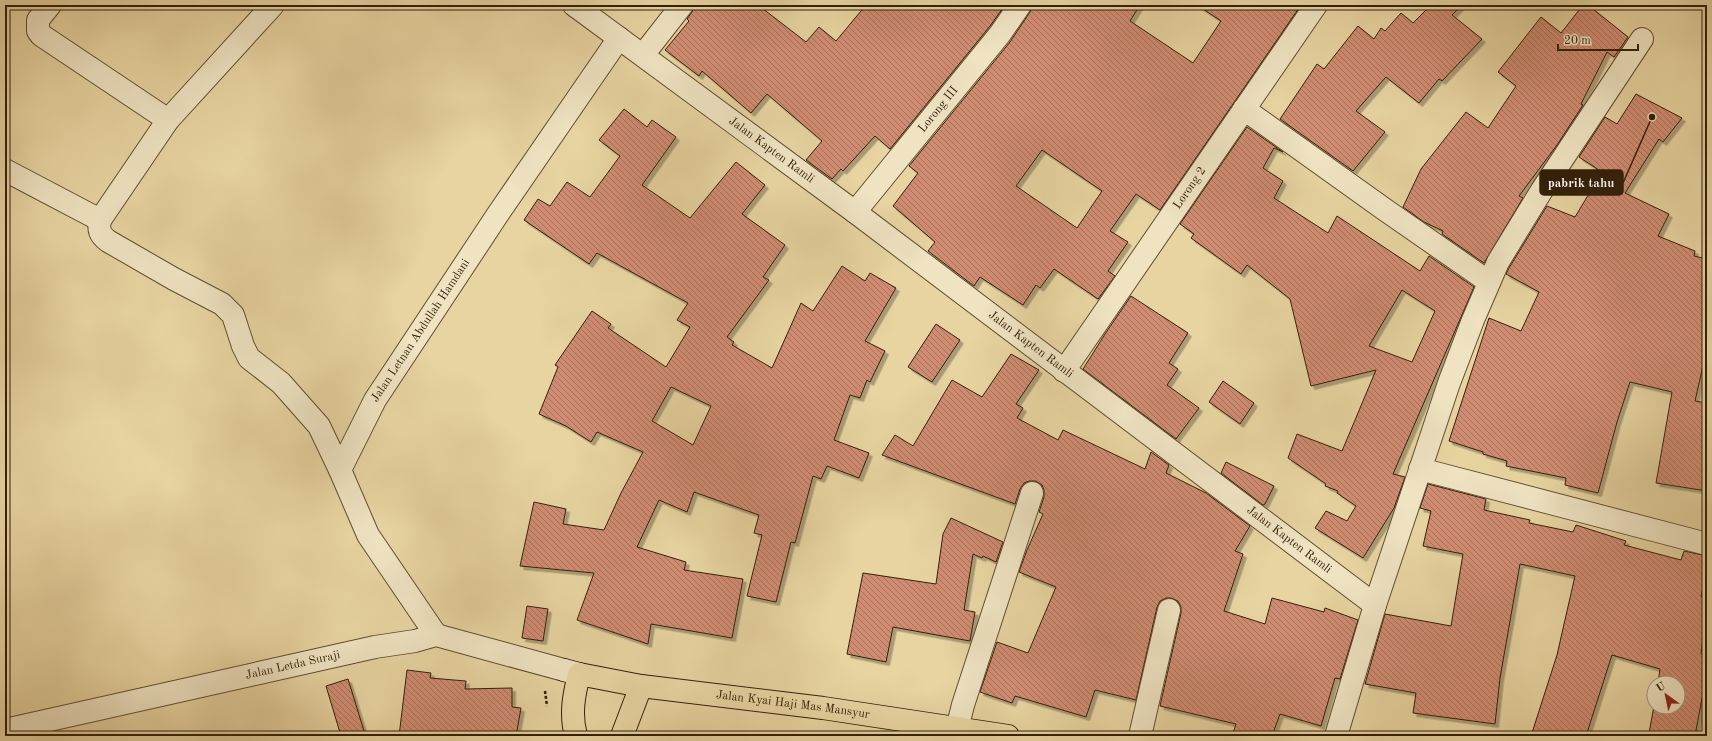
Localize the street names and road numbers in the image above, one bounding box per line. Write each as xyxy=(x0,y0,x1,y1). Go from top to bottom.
street label: Lorong III xyxy=(916,84,961,135)
street label: Jalan Kapten Ramli xyxy=(726,115,816,186)
street label: Lorong 2 xyxy=(1171,165,1209,211)
street label: Jalan Letnan Abdullah Hamdani xyxy=(369,257,472,404)
street label: Jalan Kapten Ramli xyxy=(986,309,1075,380)
street label: Jalan Kapten Ramli xyxy=(1244,504,1334,576)
street label: Jalan Letda Suraji xyxy=(244,649,341,682)
street label: Jalan Kyai Haji Mas Mansyur xyxy=(715,689,871,721)

